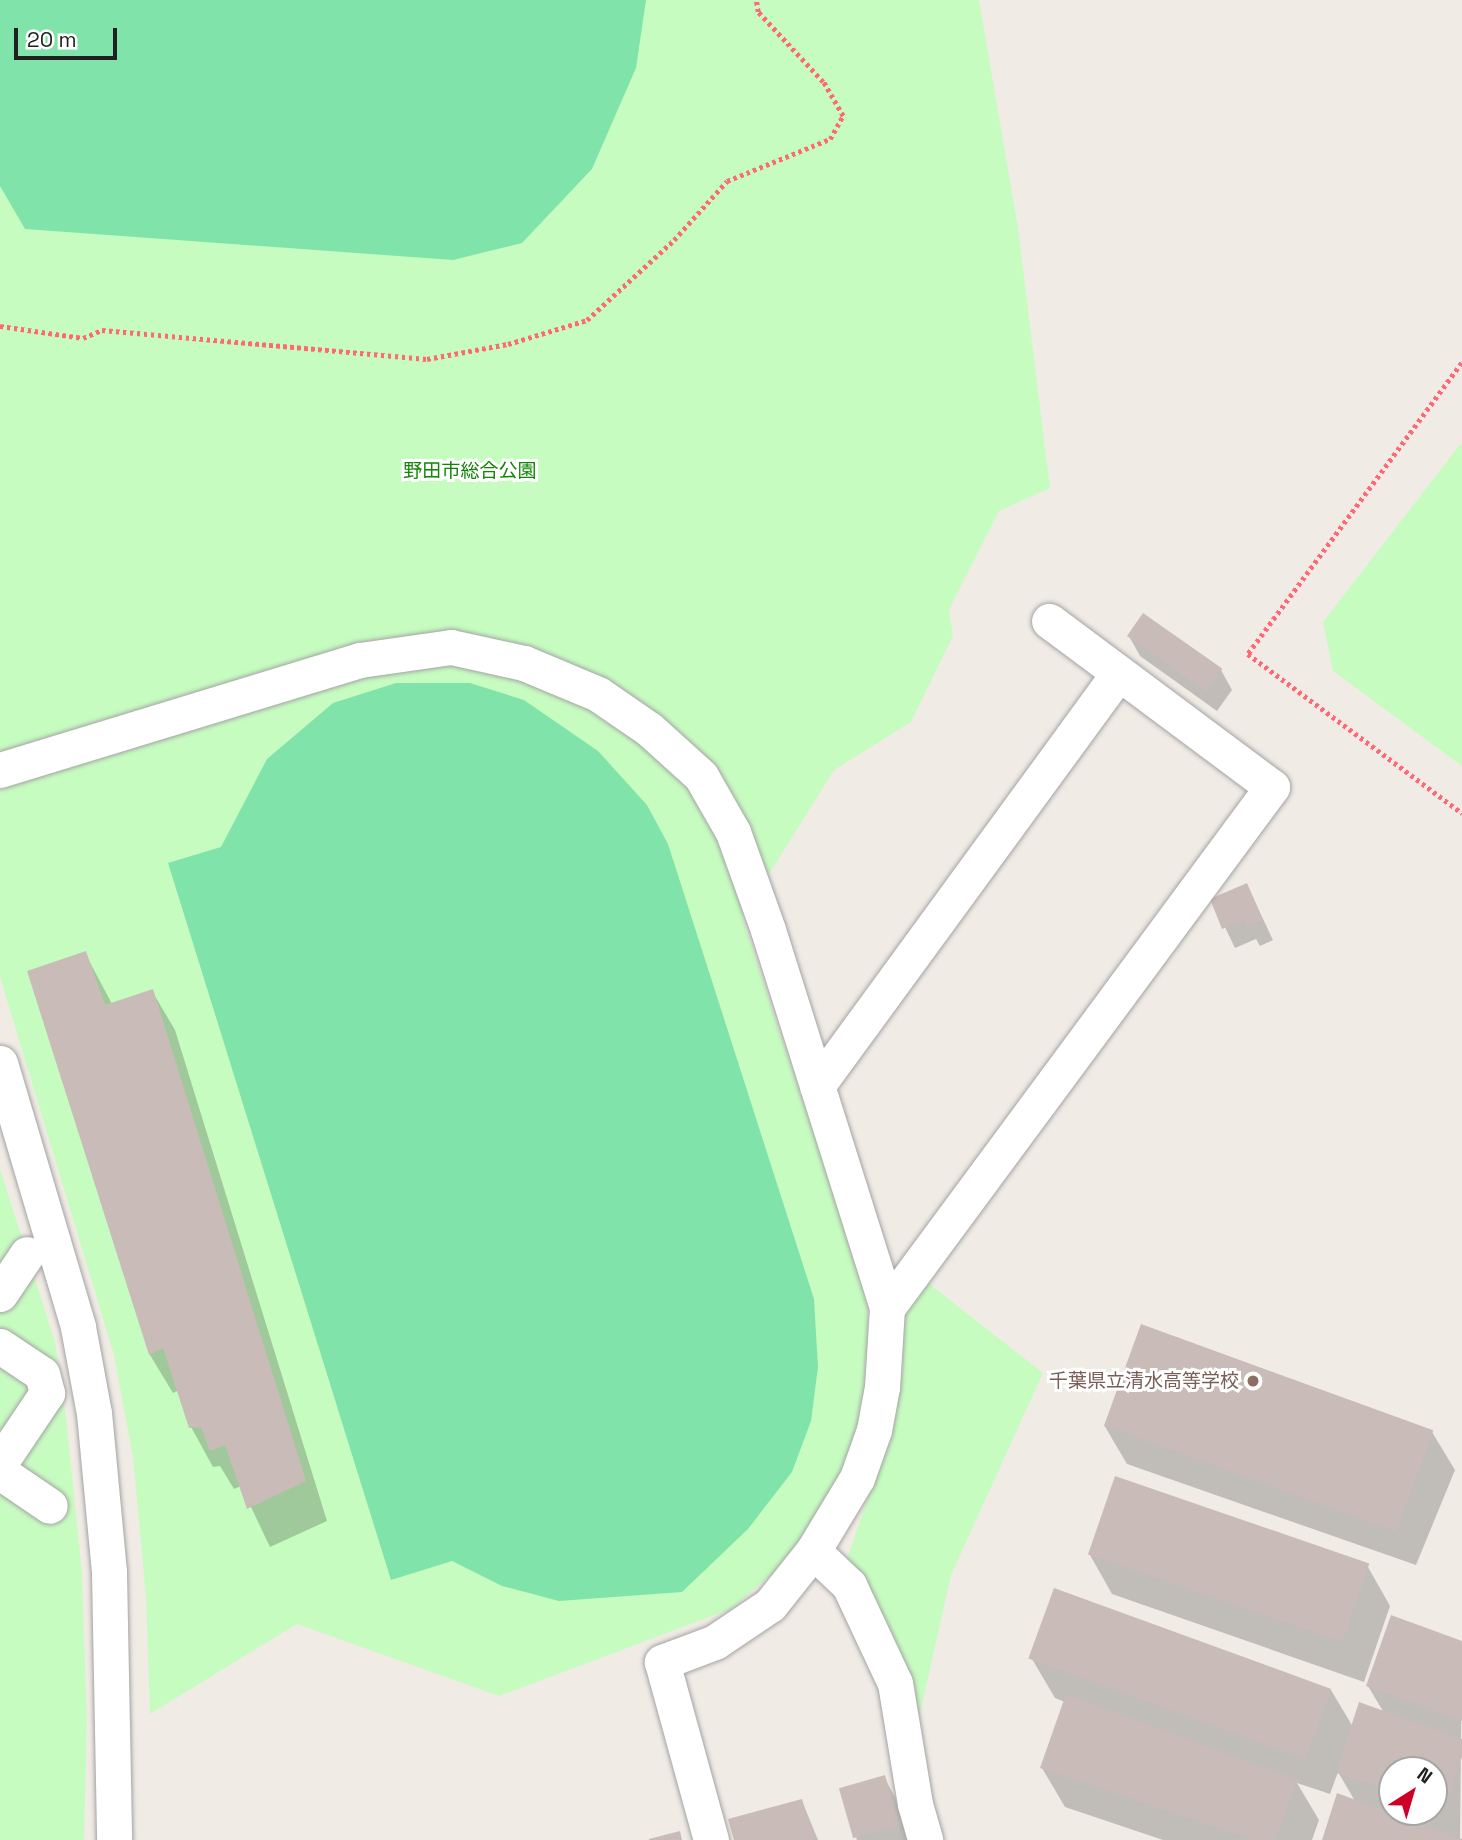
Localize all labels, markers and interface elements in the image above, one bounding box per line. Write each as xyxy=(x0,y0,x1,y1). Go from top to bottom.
scale bar xyxy=(18,14,121,58)
text: 20 m xyxy=(27,26,77,53)
park label: 野田市総合公園 xyxy=(404,460,536,482)
place label: 千葉県立清水高等学校 xyxy=(1049,1370,1239,1392)
marker: 千葉県立清水高等学校 xyxy=(1245,1373,1261,1389)
north arrow xyxy=(1378,1756,1448,1826)
text: N xyxy=(1412,1762,1437,1789)

